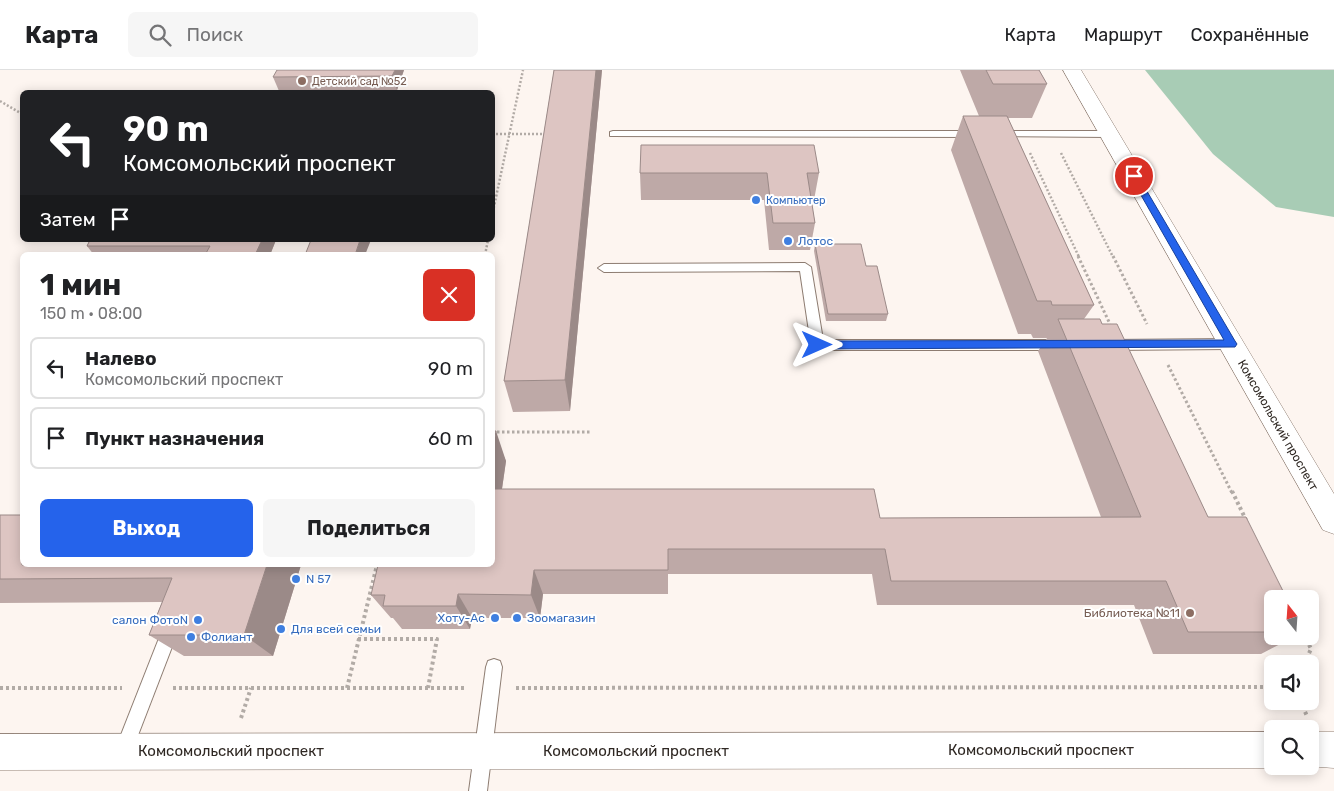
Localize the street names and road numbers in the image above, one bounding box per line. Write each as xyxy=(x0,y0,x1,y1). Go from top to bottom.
street label: Комсомольский проспект xyxy=(1235,357,1321,493)
street label: Комсомольский проспект xyxy=(948,741,1134,759)
street label: Комсомольский проспект xyxy=(138,742,324,760)
street label: Комсомольский проспект xyxy=(543,742,729,760)

